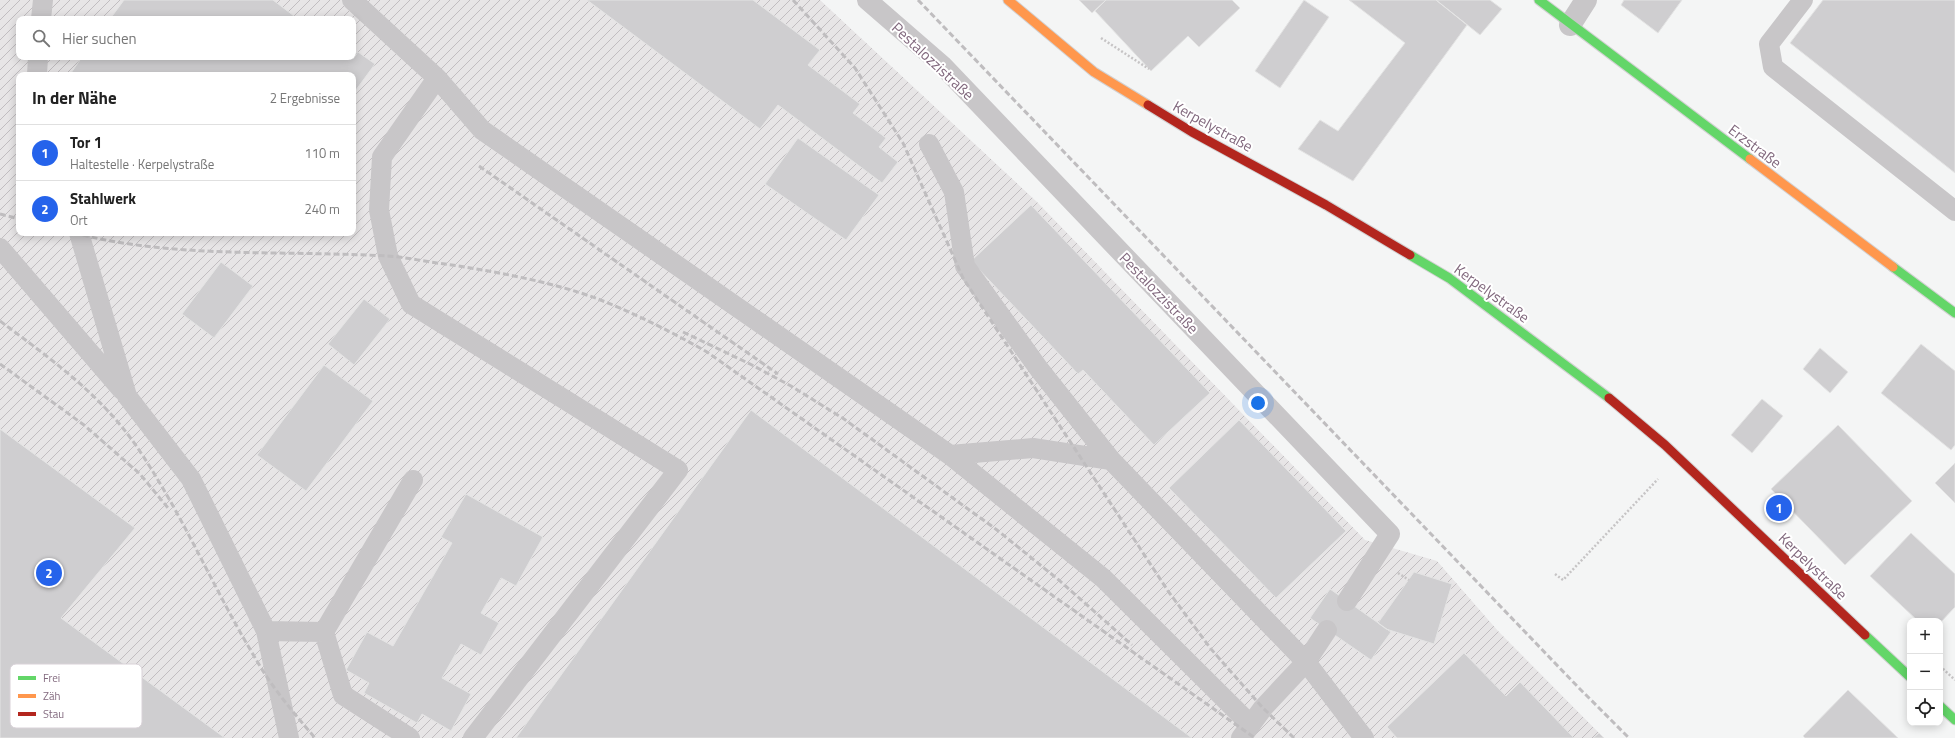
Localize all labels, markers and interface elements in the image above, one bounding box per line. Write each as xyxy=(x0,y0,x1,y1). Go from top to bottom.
search box xyxy=(16,16,356,60)
street label: Pestalozzistraße xyxy=(887,17,979,105)
icon: search xyxy=(30,27,52,49)
text: Hier suchen xyxy=(62,27,137,50)
text: In der Nähe xyxy=(32,85,117,111)
text: 2 Ergebnisse xyxy=(270,88,340,108)
street label: Kerpelystraße xyxy=(1169,95,1257,157)
street label: Erzstraße xyxy=(1724,118,1786,174)
text: Tor 1 xyxy=(70,131,102,154)
text: 1 xyxy=(41,143,49,163)
text: 110 m xyxy=(304,143,340,163)
text: Haltestelle · Kerpelystraße xyxy=(70,154,214,174)
text: Stahlwerk xyxy=(70,187,136,210)
text: 2 xyxy=(41,199,49,219)
text: 240 m xyxy=(304,199,340,219)
text: Ort xyxy=(70,210,88,230)
street label: Pestalozzistraße xyxy=(1114,247,1204,339)
street label: Kerpelystraße xyxy=(1450,258,1534,328)
your location xyxy=(1248,393,1268,413)
pin: 1 xyxy=(1766,493,1792,523)
street label: Kerpelystraße xyxy=(1773,527,1853,605)
pin: 2 xyxy=(36,558,62,588)
map controls xyxy=(1907,618,1943,726)
button: + xyxy=(1907,618,1943,654)
button: − xyxy=(1907,654,1943,690)
legend xyxy=(10,664,142,728)
text: Frei xyxy=(43,670,60,686)
text: Zäh xyxy=(43,688,60,704)
button: locate xyxy=(1907,690,1943,726)
text: Stau xyxy=(43,706,64,722)

